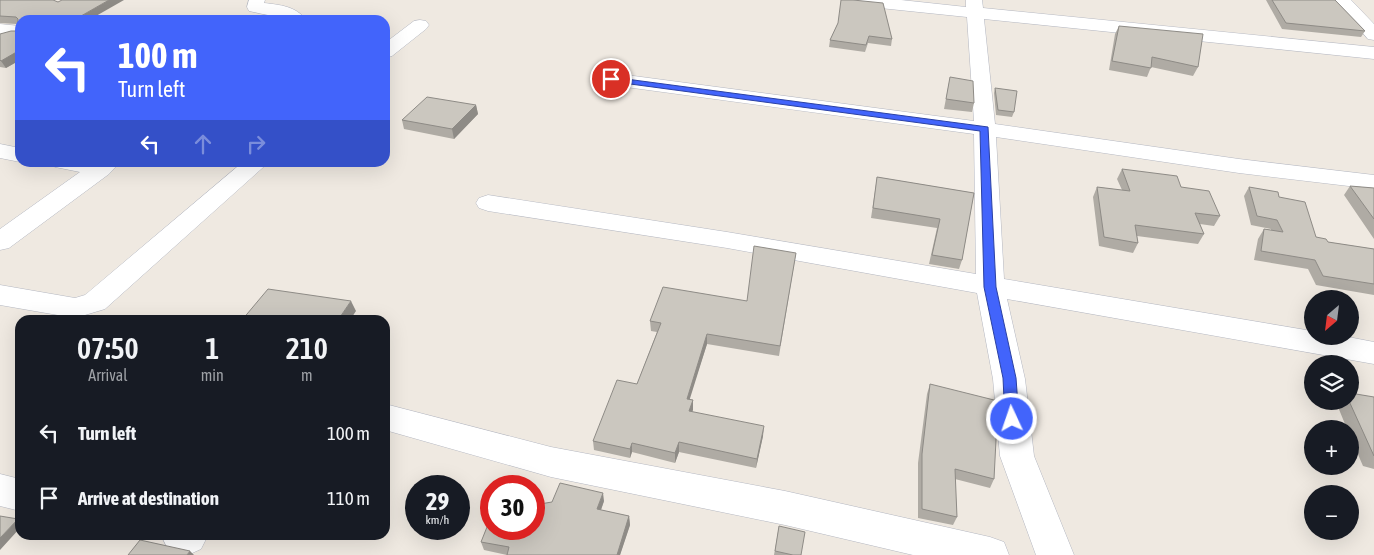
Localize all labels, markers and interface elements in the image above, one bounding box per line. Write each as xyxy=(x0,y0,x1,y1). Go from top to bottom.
icon: left xyxy=(35,35,100,100)
text: 100 m xyxy=(118,35,197,75)
pin xyxy=(590,58,632,100)
icon: arrive xyxy=(597,65,625,93)
text: Turn left xyxy=(118,76,185,102)
icon: left xyxy=(136,130,164,158)
icon: ahead xyxy=(189,130,217,158)
icon: right xyxy=(242,130,270,158)
north arrow xyxy=(1304,290,1359,345)
map controls xyxy=(1304,290,1359,540)
text: 07:50 xyxy=(77,331,139,365)
text: 1 xyxy=(205,331,219,365)
text: 210 xyxy=(286,331,328,365)
button: layers xyxy=(1304,355,1359,410)
text: Arrival xyxy=(88,366,127,384)
text: min xyxy=(201,366,224,384)
text: m xyxy=(301,366,313,384)
position arrow xyxy=(985,392,1037,444)
icon: left xyxy=(35,419,63,447)
button: + xyxy=(1304,420,1359,475)
text: Turn left xyxy=(78,422,136,444)
text: 100 m xyxy=(327,422,370,444)
speed limit sign: 30 xyxy=(480,475,545,540)
icon: arrive xyxy=(35,484,63,512)
button: − xyxy=(1304,485,1359,540)
text: Arrive at destination xyxy=(78,487,219,509)
text: 110 m xyxy=(327,487,370,509)
text: 29 xyxy=(426,487,449,515)
text: km/h xyxy=(426,513,449,527)

